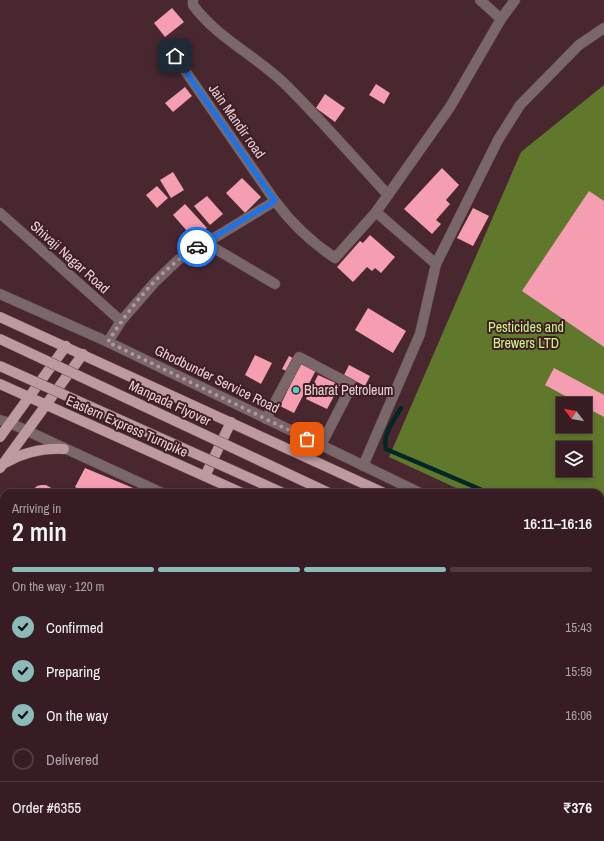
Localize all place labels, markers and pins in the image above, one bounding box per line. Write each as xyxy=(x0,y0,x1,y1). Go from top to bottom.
pin xyxy=(158,39,192,73)
place label: Bharat Petroleum xyxy=(304,381,393,399)
marker: Bharat Petroleum xyxy=(291,385,301,395)
pin xyxy=(290,422,324,456)

